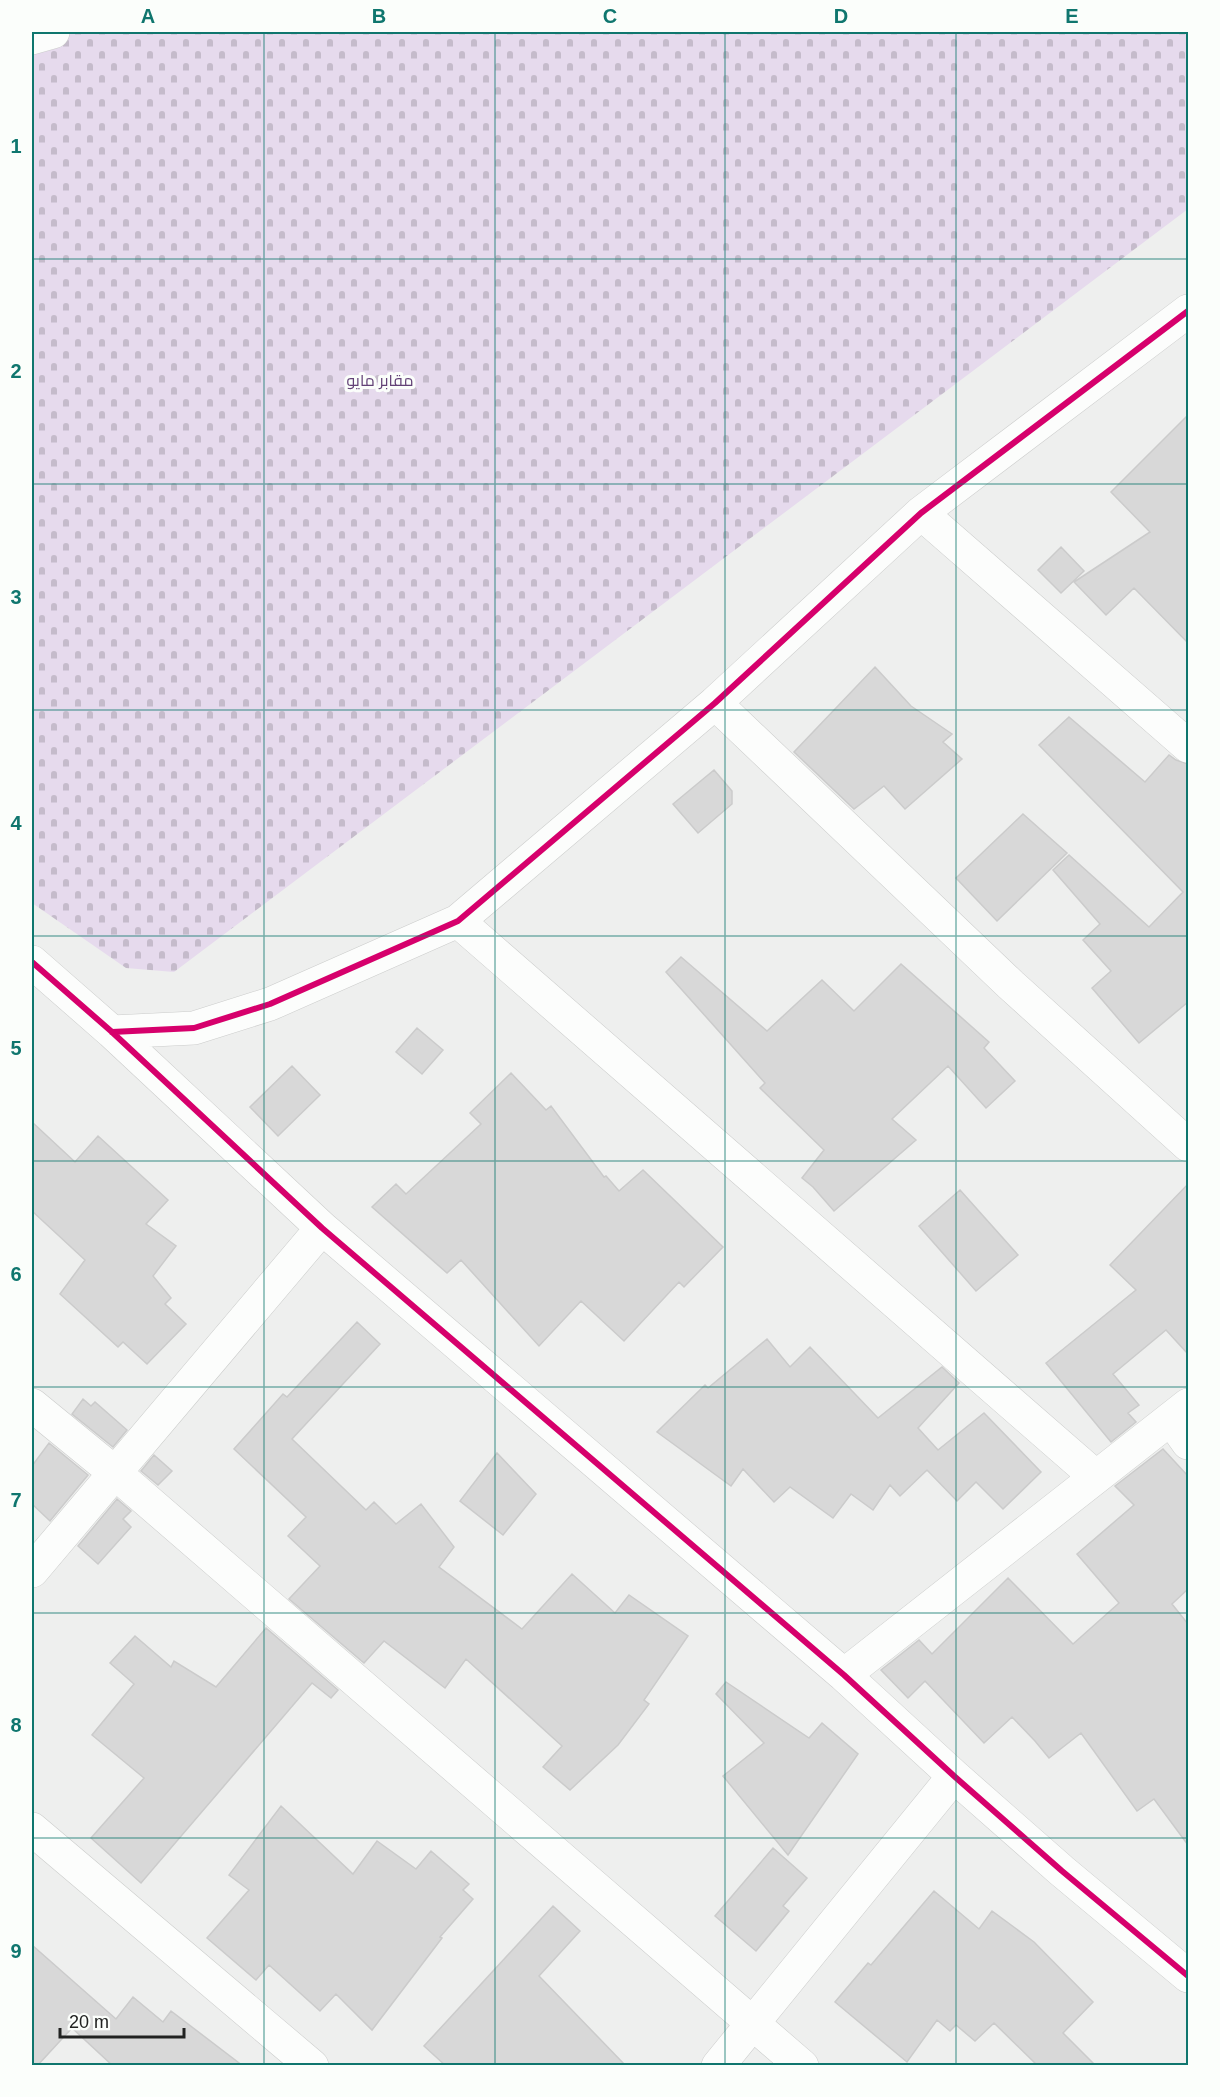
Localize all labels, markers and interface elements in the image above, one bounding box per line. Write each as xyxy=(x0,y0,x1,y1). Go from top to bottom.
text: A xyxy=(141,5,155,27)
text: B xyxy=(372,5,386,27)
text: C xyxy=(603,5,617,27)
text: D xyxy=(834,5,848,27)
text: E xyxy=(1065,5,1079,27)
text: 1 xyxy=(10,135,22,157)
text: 2 xyxy=(10,360,22,382)
park label: مقابر مايو xyxy=(346,372,414,390)
text: 3 xyxy=(10,586,22,608)
text: 4 xyxy=(10,812,22,834)
text: 5 xyxy=(10,1037,22,1059)
text: 6 xyxy=(10,1263,22,1285)
text: 7 xyxy=(10,1489,22,1511)
text: 8 xyxy=(10,1714,22,1736)
text: 9 xyxy=(10,1940,22,1962)
scale bar xyxy=(60,2001,184,2039)
text: 20 m xyxy=(69,2012,109,2032)

